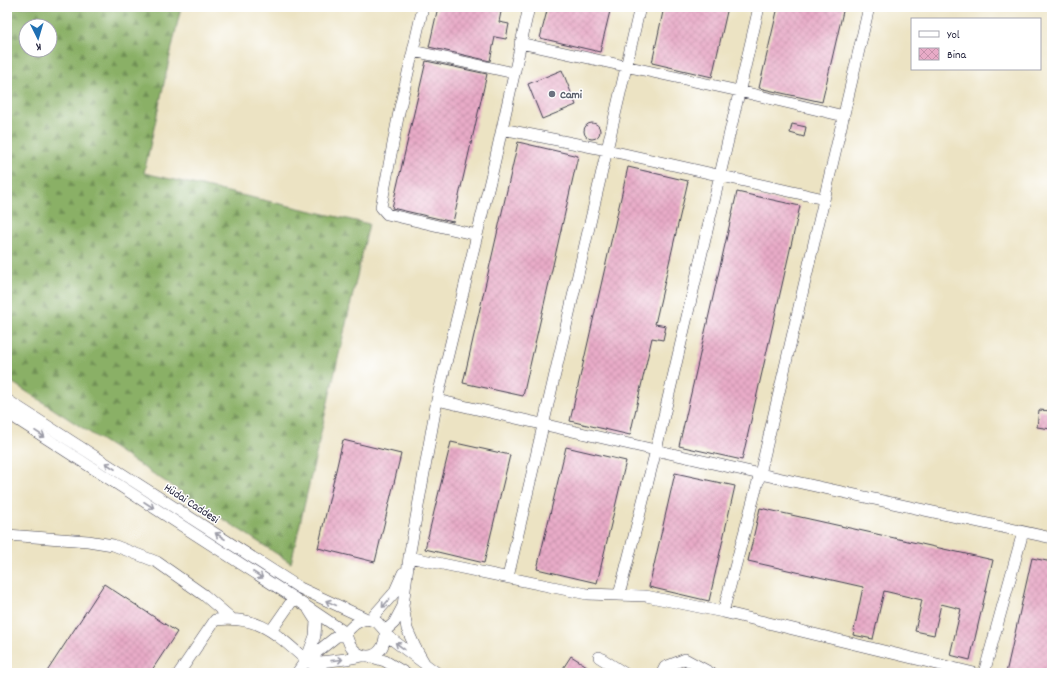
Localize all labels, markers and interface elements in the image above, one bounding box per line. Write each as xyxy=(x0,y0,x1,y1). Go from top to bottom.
north arrow xyxy=(18,18,58,58)
legend xyxy=(911,18,1041,70)
text: Yol xyxy=(947,27,960,44)
text: K xyxy=(35,38,42,54)
text: Bina xyxy=(947,47,966,64)
place label: Cami xyxy=(560,87,583,104)
marker: Cami xyxy=(547,89,557,99)
one-way arrow xyxy=(34,431,46,439)
one-way arrow xyxy=(105,462,116,470)
street label: Hüdai Caddesi xyxy=(160,480,222,529)
one-way arrow xyxy=(143,501,154,509)
one-way arrow xyxy=(214,532,226,540)
one-way arrow xyxy=(252,571,263,579)
one-way arrow xyxy=(382,597,391,608)
one-way arrow xyxy=(326,599,338,606)
one-way arrow xyxy=(395,642,406,650)
one-way arrow xyxy=(330,657,343,664)

